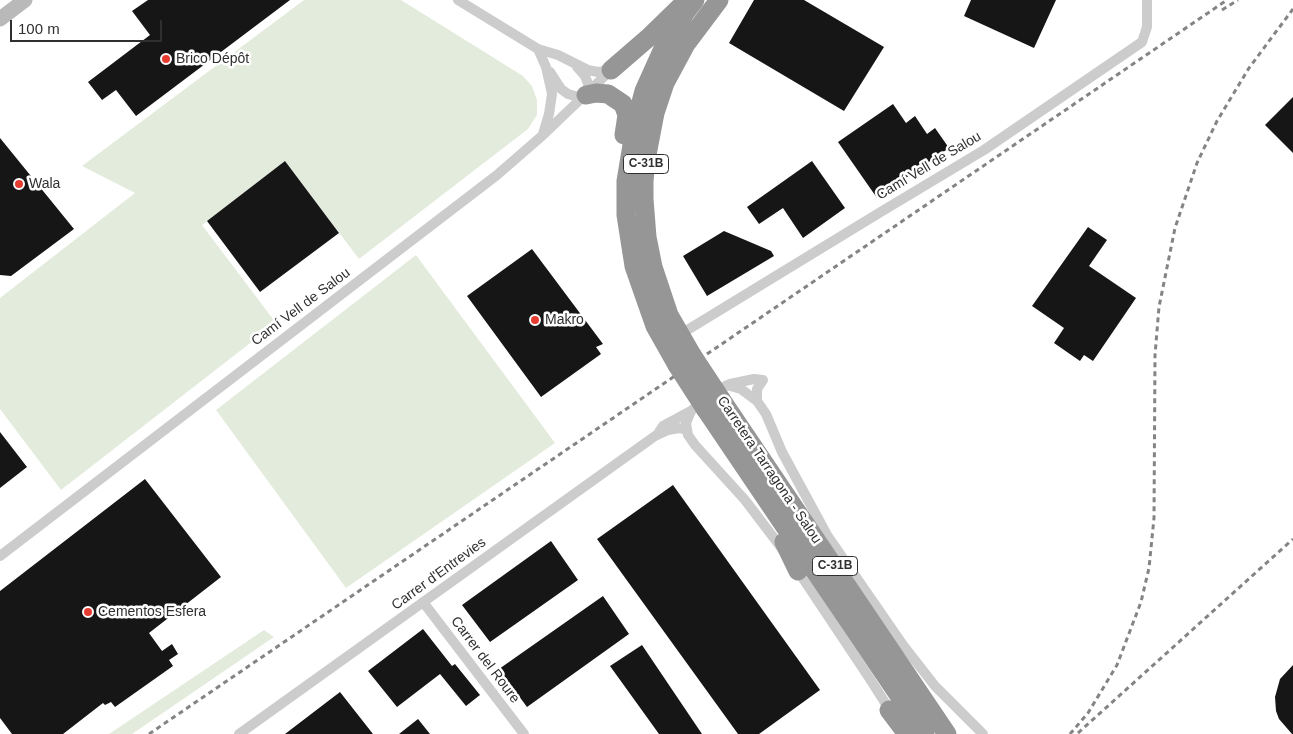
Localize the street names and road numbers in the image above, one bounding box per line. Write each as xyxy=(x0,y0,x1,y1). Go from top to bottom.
street label: Camí Vell de Salou xyxy=(874,128,984,204)
road number: C-31B xyxy=(624,154,668,173)
street label: Camí Vell de Salou xyxy=(248,264,354,350)
street label: Carretera Tarragona - Salou xyxy=(713,393,825,547)
street label: Carrer d'Entrevies xyxy=(389,534,489,614)
road number: C-31B xyxy=(812,556,858,576)
street label: Carrer del Roure xyxy=(447,613,523,707)

